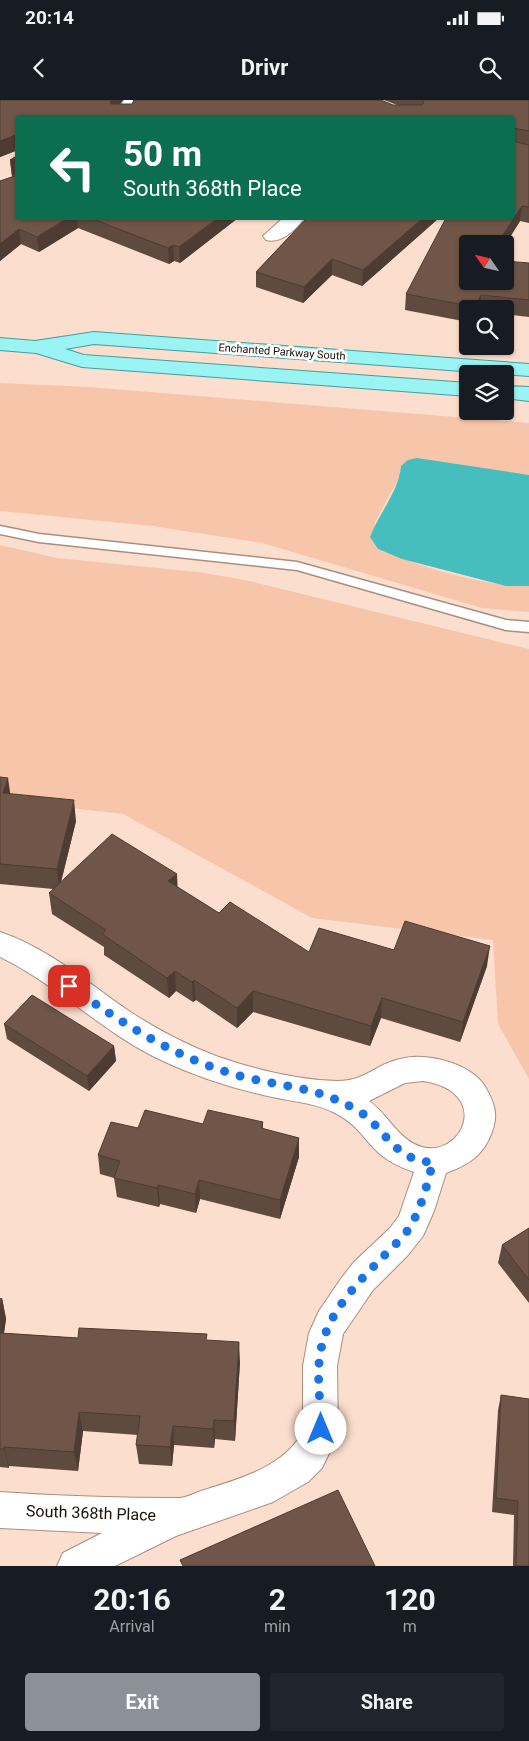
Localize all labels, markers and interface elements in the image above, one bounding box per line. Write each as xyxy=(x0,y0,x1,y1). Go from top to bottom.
text: 20:14 xyxy=(25,6,74,29)
icon: back xyxy=(25,54,53,82)
icon: search xyxy=(476,54,504,82)
text: Drivr xyxy=(241,55,288,80)
text: 50 m xyxy=(123,134,202,175)
icon: left xyxy=(40,135,105,200)
text: South 368th Place xyxy=(123,176,302,201)
north arrow xyxy=(459,235,514,290)
map controls xyxy=(459,235,514,420)
button: search xyxy=(459,300,514,355)
street label: Enchanted Parkway South xyxy=(218,341,346,363)
button: layers xyxy=(459,365,514,420)
pin xyxy=(48,965,90,1007)
icon: arrive xyxy=(55,972,83,1000)
position arrow xyxy=(294,1402,346,1454)
street label: South 368th Place xyxy=(26,1501,156,1525)
text: 20:16 xyxy=(93,1582,171,1617)
text: 2 xyxy=(269,1582,286,1617)
text: 120 xyxy=(384,1582,436,1617)
text: Arrival xyxy=(109,1617,155,1636)
text: min xyxy=(264,1617,291,1636)
text: m xyxy=(403,1617,417,1636)
button: Exit xyxy=(25,1673,260,1731)
button: Share xyxy=(270,1673,504,1731)

